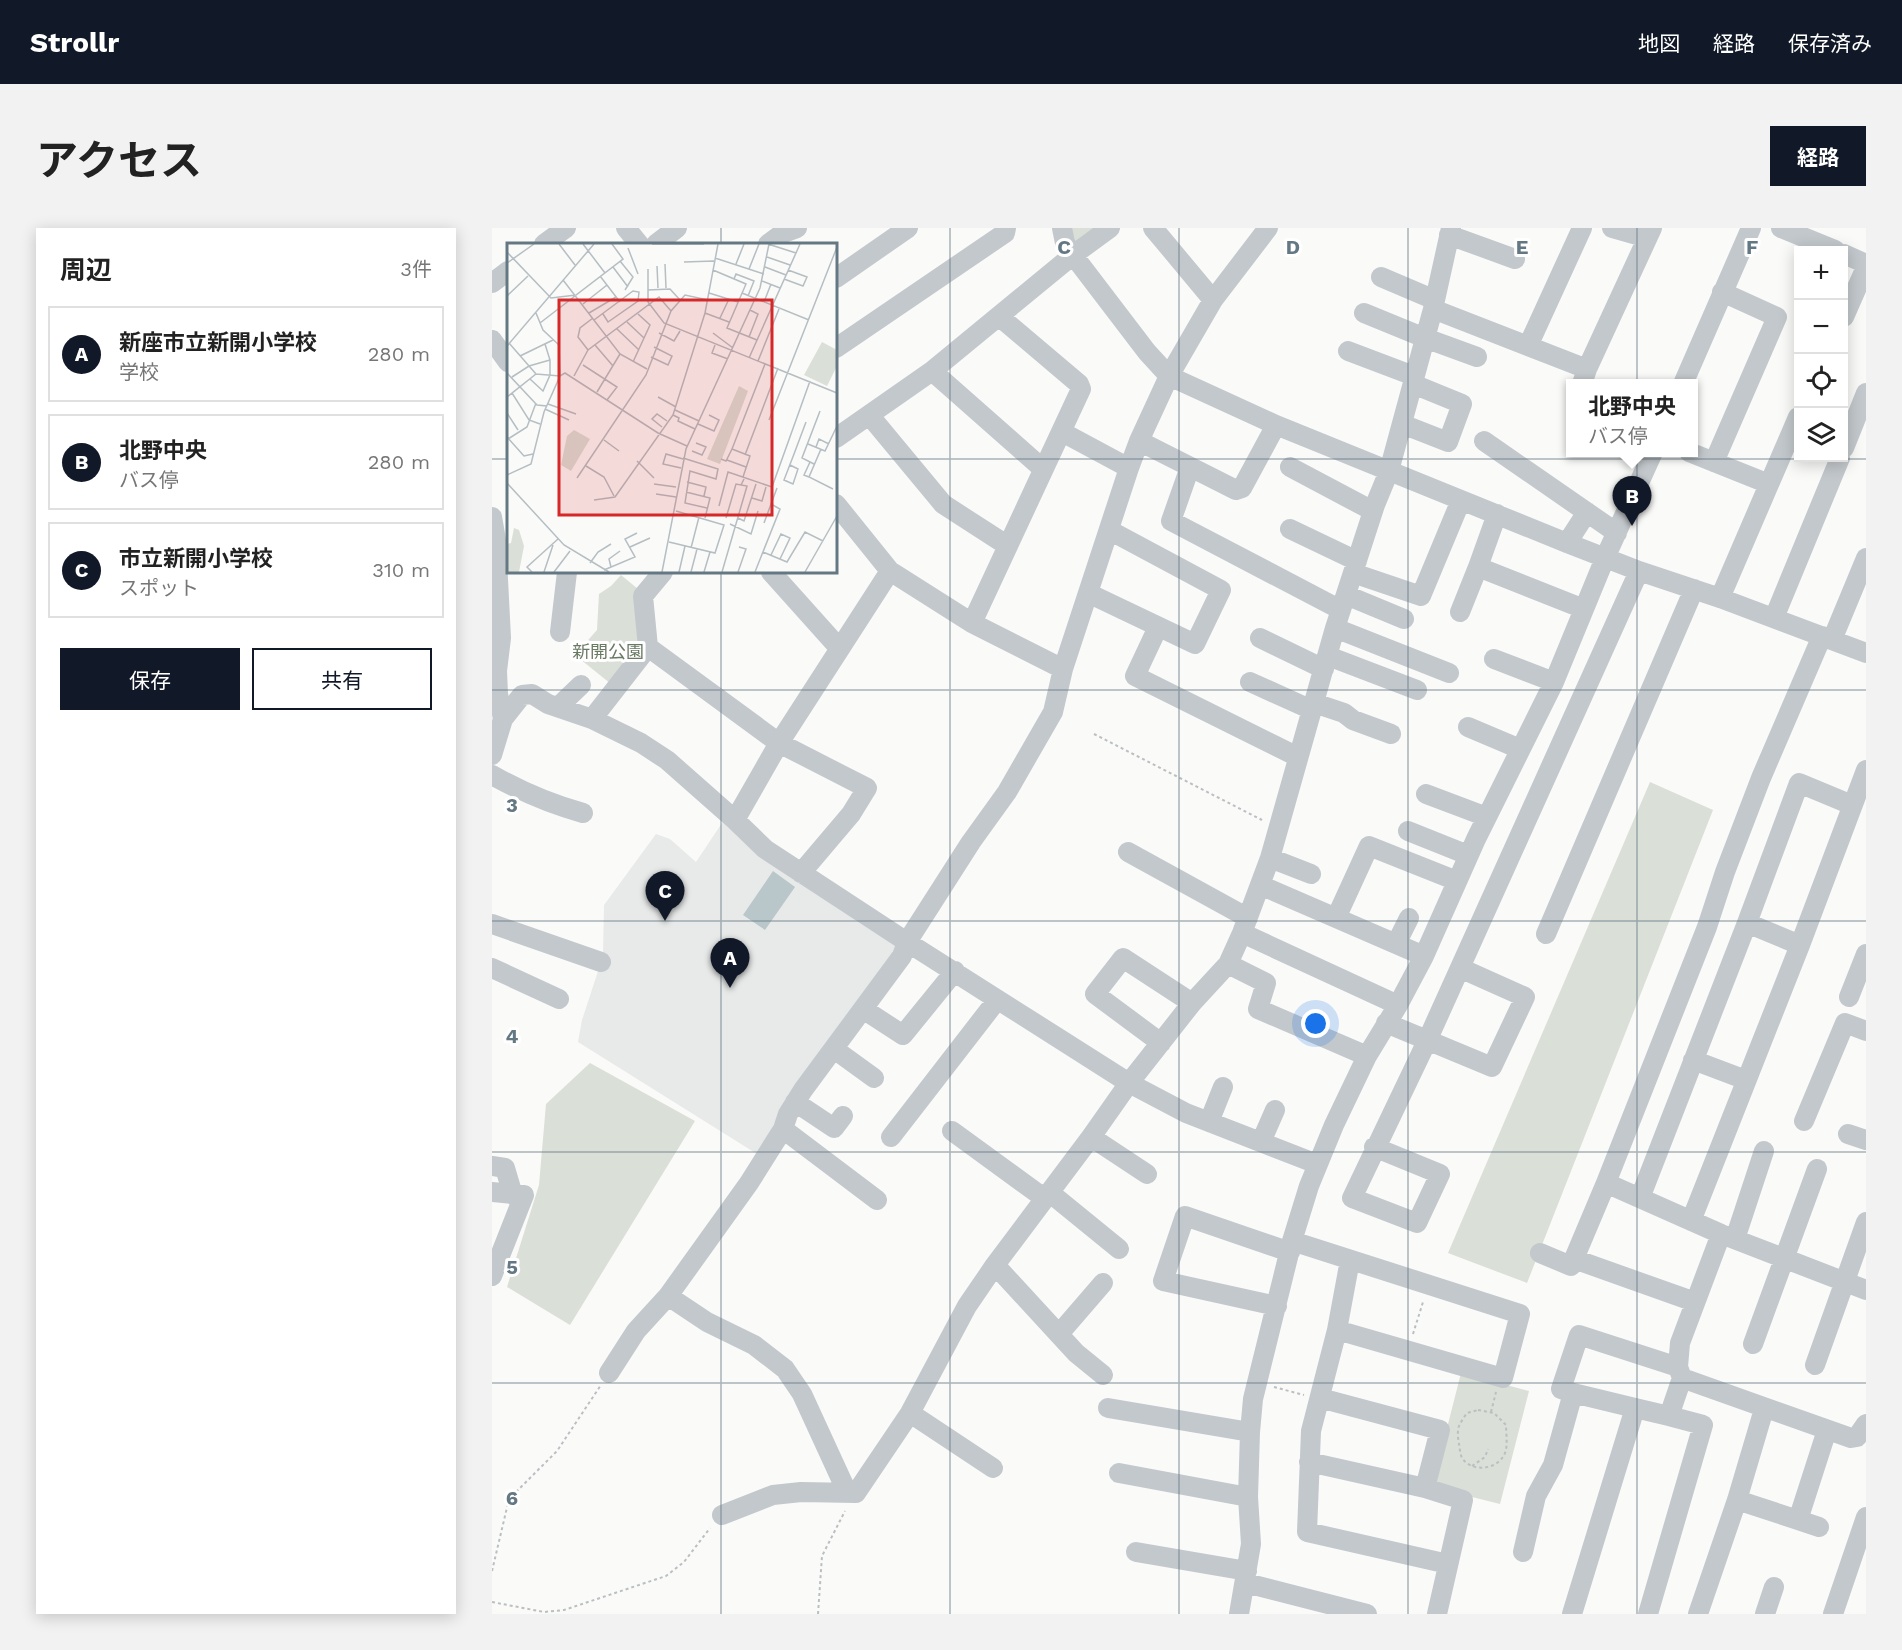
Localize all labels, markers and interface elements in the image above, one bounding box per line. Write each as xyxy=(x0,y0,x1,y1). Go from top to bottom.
text: Strollr xyxy=(30,26,119,59)
text: 地図 xyxy=(1638,31,1680,56)
text: 経路 xyxy=(1713,31,1755,56)
text: 保存済み xyxy=(1788,31,1872,56)
button: 経路 xyxy=(1770,126,1866,186)
text: アクセス xyxy=(36,136,202,185)
text: C xyxy=(1057,235,1071,259)
text: D xyxy=(1286,235,1300,259)
text: E xyxy=(1516,235,1528,259)
text: F xyxy=(1746,235,1758,259)
inset map xyxy=(507,243,837,573)
map controls xyxy=(1794,246,1848,462)
button: + xyxy=(1794,246,1848,300)
text: 周辺 xyxy=(60,255,112,285)
text: 3件 xyxy=(400,257,432,281)
button: − xyxy=(1794,300,1848,354)
text: 新座市立新開小学校 xyxy=(119,330,317,355)
text: A xyxy=(75,342,88,366)
text: 280 m xyxy=(368,342,430,366)
button: locate xyxy=(1794,354,1848,408)
text: 学校 xyxy=(119,360,159,384)
popup xyxy=(1566,379,1698,457)
text: 北野中央 xyxy=(1588,394,1676,419)
button: layers xyxy=(1794,408,1848,462)
text: バス停 xyxy=(1588,424,1648,448)
text: 北野中央 xyxy=(119,438,207,463)
text: B xyxy=(75,450,88,474)
text: 280 m xyxy=(368,450,430,474)
text: バス停 xyxy=(119,468,179,492)
pin: B xyxy=(1612,476,1652,526)
text: 市立新開小学校 xyxy=(119,546,273,571)
text: C xyxy=(75,558,88,582)
text: 310 m xyxy=(372,558,430,582)
text: スポット xyxy=(119,576,199,600)
park label: 新開公園 xyxy=(572,641,644,662)
button: 保存 xyxy=(60,648,240,710)
button: 共有 xyxy=(252,648,432,710)
text: 3 xyxy=(506,793,518,817)
pin: C xyxy=(646,872,684,921)
pin: A xyxy=(710,938,750,988)
your location xyxy=(1301,1009,1330,1038)
text: 4 xyxy=(506,1024,519,1048)
text: 5 xyxy=(506,1255,518,1279)
text: 6 xyxy=(506,1486,518,1510)

